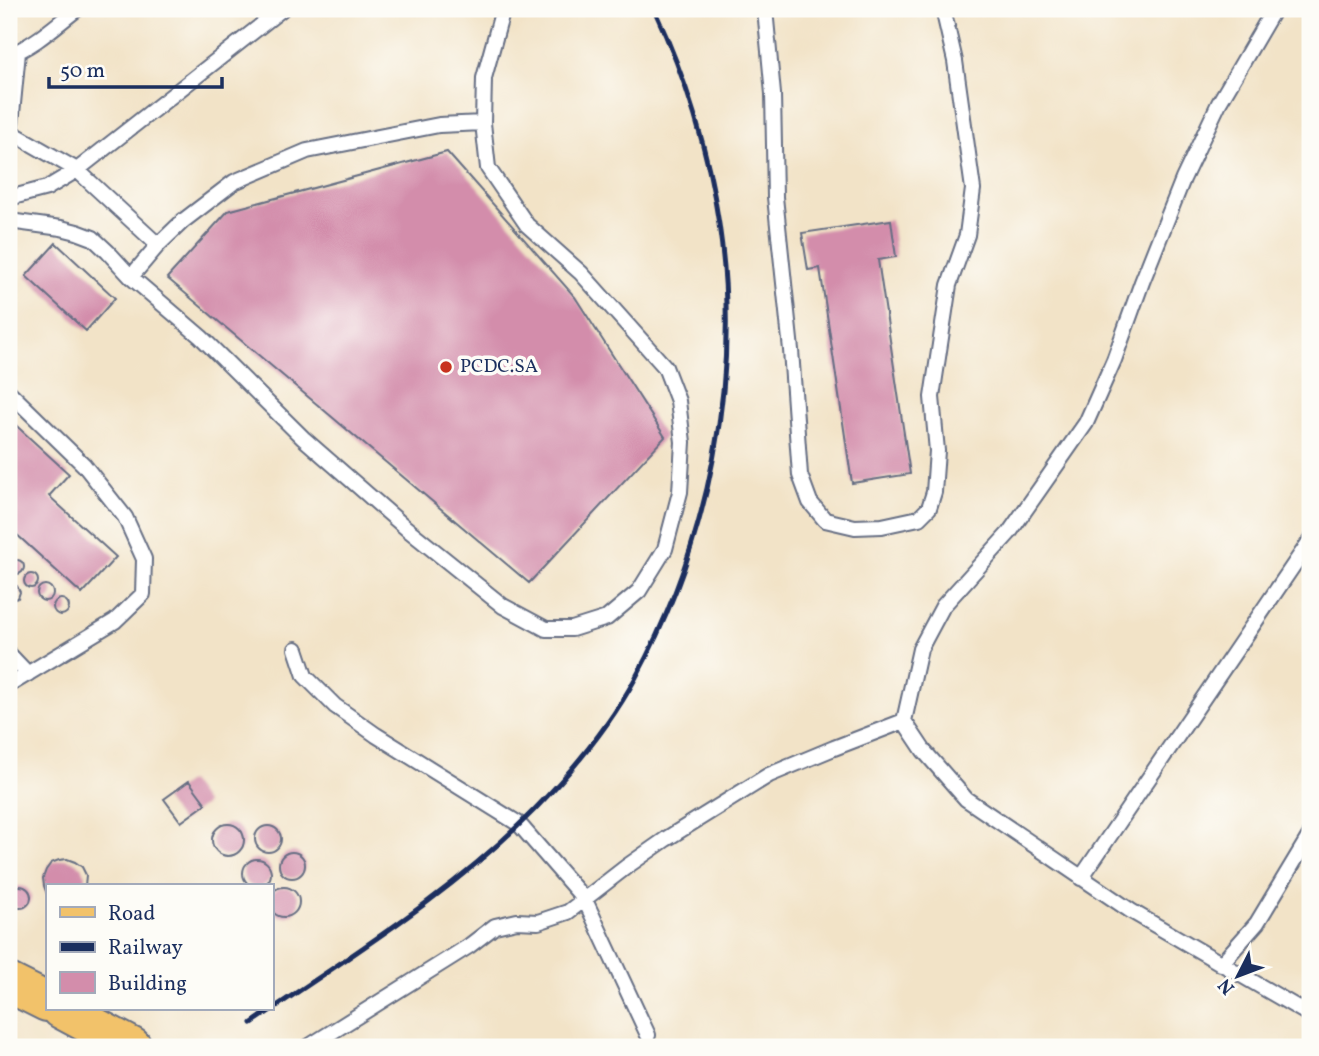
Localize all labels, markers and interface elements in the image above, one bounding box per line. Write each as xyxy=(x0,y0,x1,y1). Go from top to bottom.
scale bar xyxy=(49,46,222,90)
text: 50 m xyxy=(60,57,105,86)
place label: PCDC.SA xyxy=(460,354,538,380)
marker: PCDC.SA xyxy=(438,359,454,375)
legend xyxy=(46,884,273,1010)
text: Road xyxy=(108,900,155,929)
text: Railway xyxy=(108,934,184,963)
north arrow xyxy=(1204,940,1274,1010)
text: Building xyxy=(108,970,187,999)
text: N xyxy=(1212,972,1241,1000)

